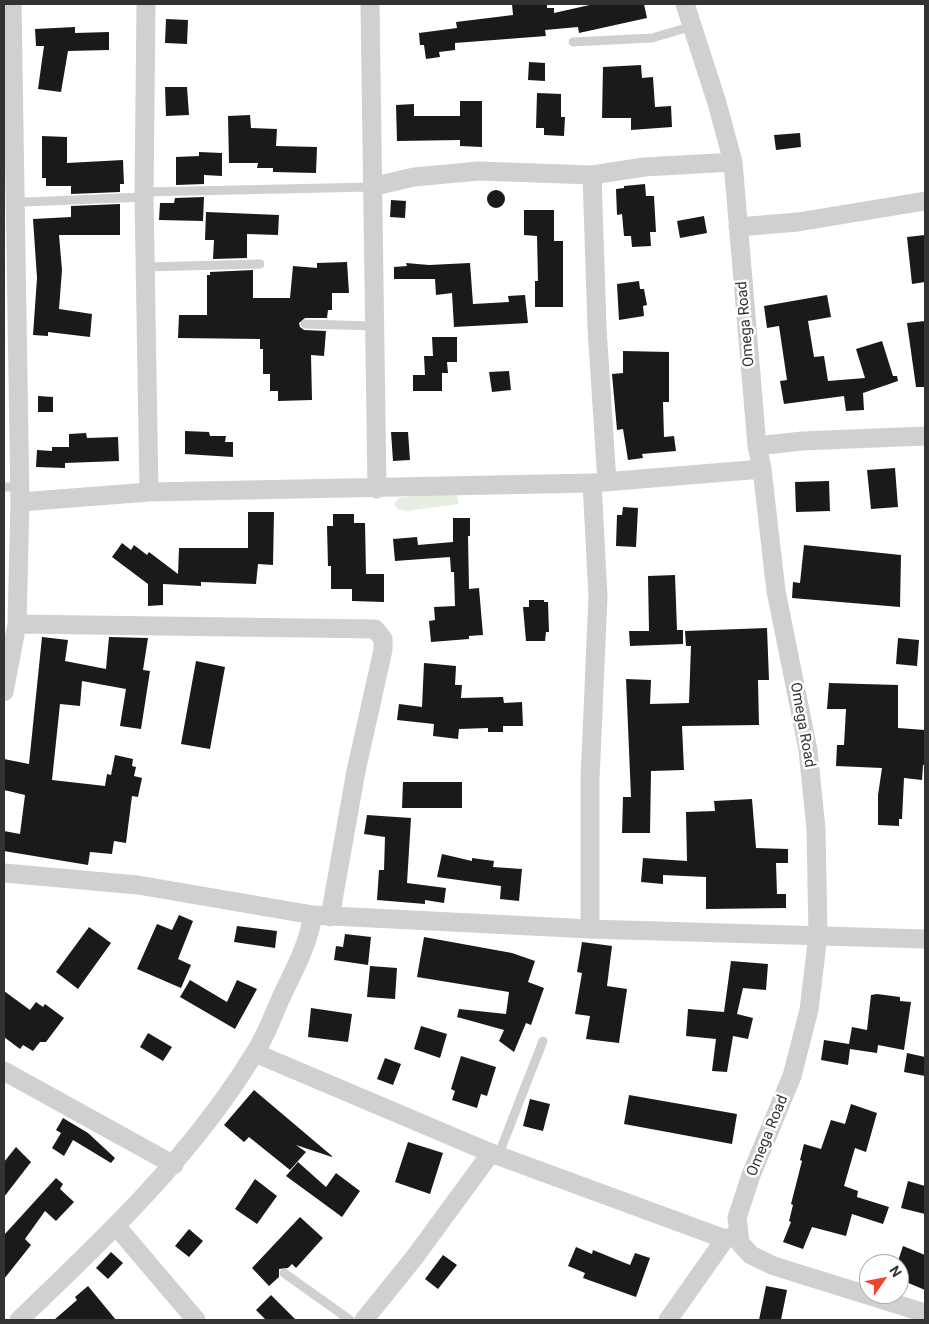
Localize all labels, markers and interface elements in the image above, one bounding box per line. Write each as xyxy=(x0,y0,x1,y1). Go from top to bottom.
street label: Omega Road xyxy=(733,280,759,368)
street label: Omega Road xyxy=(786,681,818,769)
street label: Omega Road xyxy=(744,1093,792,1179)
north arrow xyxy=(859,1254,909,1304)
text: N xyxy=(886,1263,905,1280)

